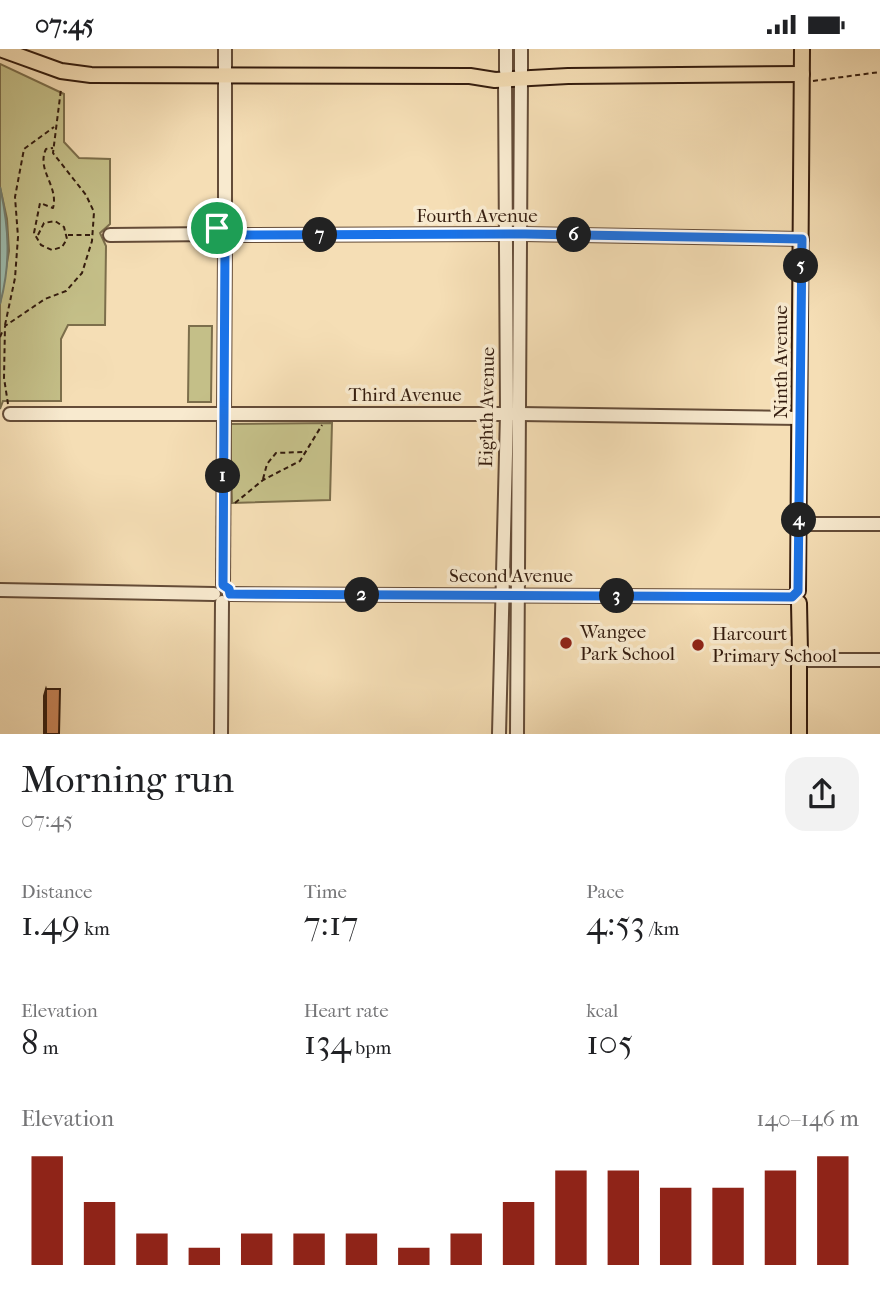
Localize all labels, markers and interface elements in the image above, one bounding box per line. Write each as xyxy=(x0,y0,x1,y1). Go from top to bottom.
text: 07:45 xyxy=(35,9,94,40)
pin xyxy=(187,198,247,258)
street label: Fourth Avenue xyxy=(416,205,538,227)
icon: arrive xyxy=(198,209,236,247)
pin: 7 xyxy=(302,217,338,253)
pin: 6 xyxy=(556,217,592,253)
text: 7 xyxy=(315,223,324,245)
text: 6 xyxy=(568,223,579,245)
pin: 5 xyxy=(784,249,818,283)
text: 5 xyxy=(796,254,805,276)
street label: Ninth Avenue xyxy=(770,305,792,419)
street label: Eighth Avenue xyxy=(475,347,499,467)
street label: Third Avenue xyxy=(348,384,462,406)
pin: 1 xyxy=(206,459,241,493)
text: 1 xyxy=(219,464,226,486)
pin: 4 xyxy=(782,503,816,538)
text: 4 xyxy=(793,508,804,530)
street label: Second Avenue xyxy=(449,565,573,587)
pin: 2 xyxy=(344,577,380,613)
pin: 3 xyxy=(600,579,634,613)
text: 2 xyxy=(357,583,366,605)
text: 3 xyxy=(613,584,620,606)
place label: Wangee Park School xyxy=(579,621,675,665)
place label: Harcourt Primary School xyxy=(712,623,837,667)
marker: Wangee Park School xyxy=(558,635,574,651)
marker: Harcourt Primary School xyxy=(690,637,706,653)
text: Morning run xyxy=(21,757,234,802)
button: share xyxy=(785,757,859,831)
text: 07:45 xyxy=(21,806,73,833)
text: Distance xyxy=(21,881,92,903)
text: Time xyxy=(304,881,347,903)
text: Pace xyxy=(586,881,624,903)
text: 1.49 xyxy=(21,903,80,944)
text: 7:17 xyxy=(304,903,358,944)
text: 4:53 xyxy=(586,903,645,944)
text: km xyxy=(80,918,110,940)
text: /km xyxy=(645,918,679,940)
text: Elevation xyxy=(21,1000,98,1022)
text: Heart rate xyxy=(304,1000,389,1022)
text: kcal xyxy=(586,1000,618,1022)
text: 8 xyxy=(21,1022,39,1063)
text: 134 xyxy=(304,1022,351,1063)
text: 105 xyxy=(586,1022,633,1063)
text: m xyxy=(39,1037,58,1059)
text: bpm xyxy=(351,1037,391,1059)
text: Elevation xyxy=(21,1105,114,1132)
text: 140–146 m xyxy=(756,1105,859,1132)

